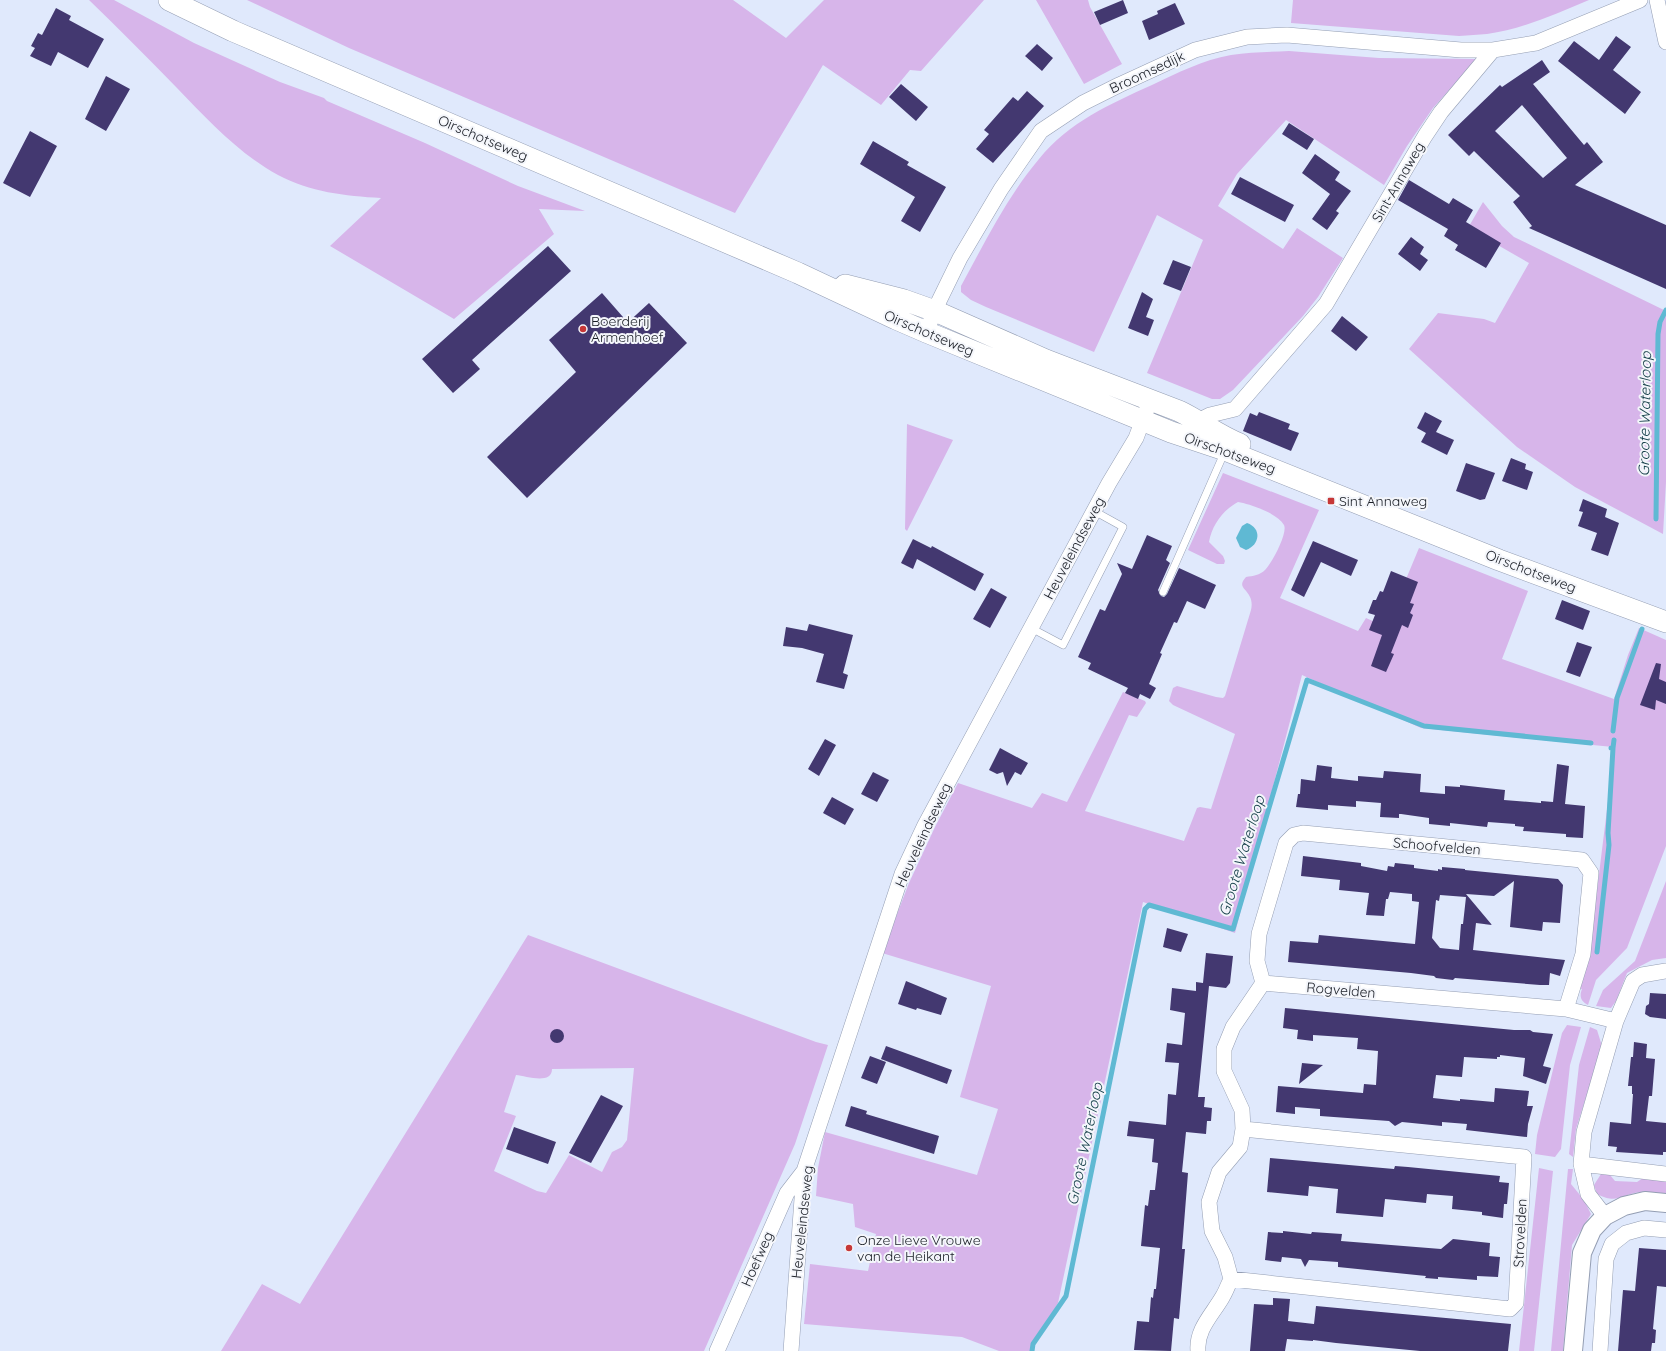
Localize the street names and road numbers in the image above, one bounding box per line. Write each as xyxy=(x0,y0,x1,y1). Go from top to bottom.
street label: Broomsedijk xyxy=(1106,47,1188,97)
street label: Oirschotseweg xyxy=(435,111,531,165)
street label: Sint-Annaweg xyxy=(1368,139,1428,225)
street label: Oirschotseweg xyxy=(881,306,977,360)
street label: Oirschotseweg xyxy=(1182,428,1278,478)
street label: Heuveleindseweg xyxy=(1039,494,1109,602)
street label: Oirschotseweg xyxy=(1483,545,1579,597)
street label: Heuveleindseweg xyxy=(891,780,955,890)
street label: Schoofvelden xyxy=(1392,833,1482,859)
street label: Rogvelden xyxy=(1306,978,1376,1002)
street label: Heuveleindseweg xyxy=(787,1165,817,1279)
street label: Strovelden xyxy=(1509,1198,1531,1268)
street label: Hoefweg xyxy=(737,1229,777,1289)

